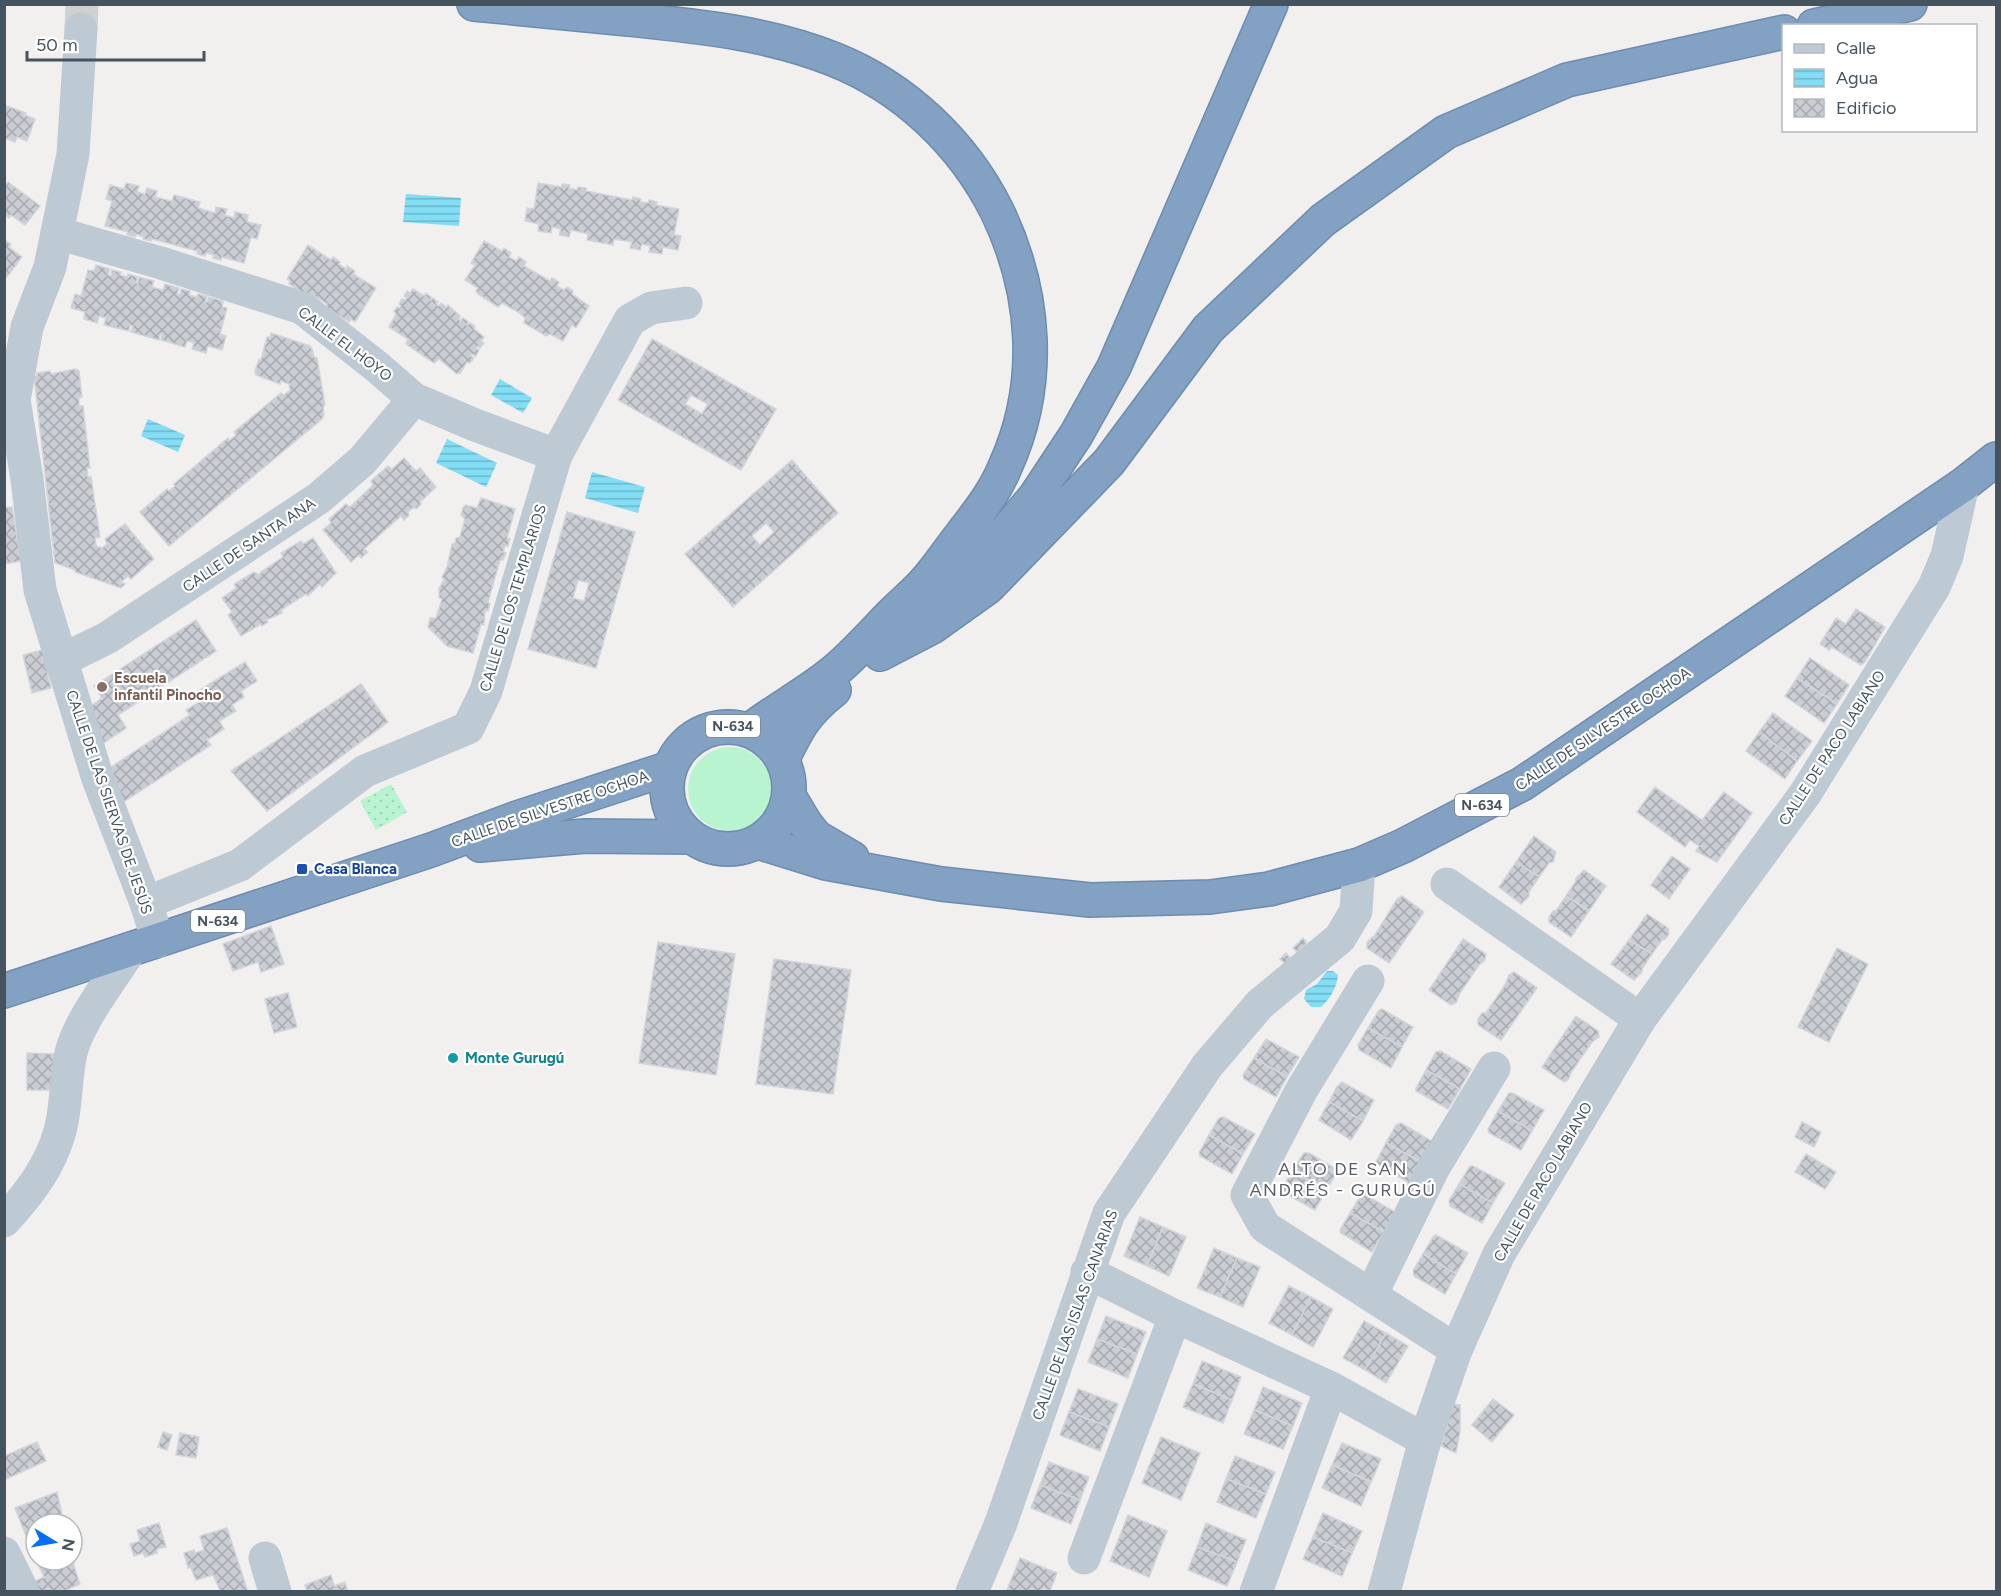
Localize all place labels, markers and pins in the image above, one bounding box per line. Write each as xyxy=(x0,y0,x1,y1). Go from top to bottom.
place label: Escuela infantil Pinocho xyxy=(114,669,222,704)
marker: Escuela infantil Pinocho xyxy=(95,680,109,694)
place label: Casa Blanca xyxy=(314,860,397,878)
marker: Casa Blanca xyxy=(295,862,309,876)
place label: Monte Gurugú xyxy=(465,1049,564,1067)
marker: Monte Gurugú xyxy=(446,1051,460,1065)

